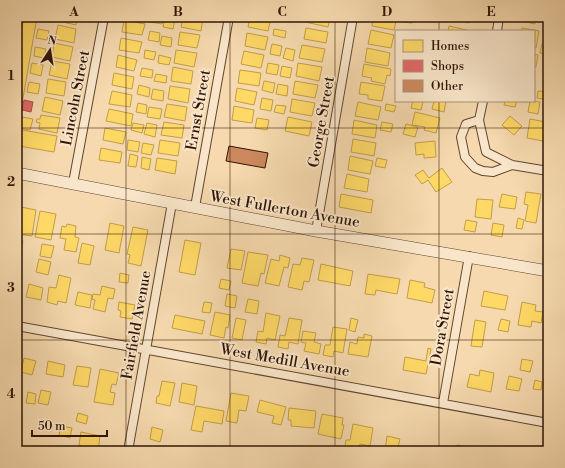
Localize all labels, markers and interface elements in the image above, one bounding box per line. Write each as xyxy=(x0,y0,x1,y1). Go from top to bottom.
text: A xyxy=(68,4,79,20)
text: B xyxy=(173,4,183,20)
text: C xyxy=(277,4,287,20)
text: D xyxy=(382,4,392,20)
text: E xyxy=(486,4,496,20)
north arrow xyxy=(30,30,70,70)
legend xyxy=(395,30,535,102)
text: N xyxy=(46,33,58,49)
text: Homes xyxy=(431,39,469,54)
street label: Lincoln Street xyxy=(57,48,94,148)
text: Shops xyxy=(431,59,464,74)
street label: Ernst Street xyxy=(182,67,215,152)
text: 1 xyxy=(8,68,15,84)
street label: George Street xyxy=(304,74,339,169)
text: Other xyxy=(431,79,463,94)
text: 2 xyxy=(7,174,15,190)
street label: West Fullerton Avenue xyxy=(207,187,361,232)
street label: Fairfield Avenue xyxy=(118,269,155,381)
text: 3 xyxy=(7,280,15,296)
street label: Dora Street xyxy=(426,286,459,367)
street label: West Medill Avenue xyxy=(218,340,351,381)
text: 4 xyxy=(7,386,16,402)
scale bar xyxy=(32,412,107,438)
text: 50 m xyxy=(38,419,66,434)

